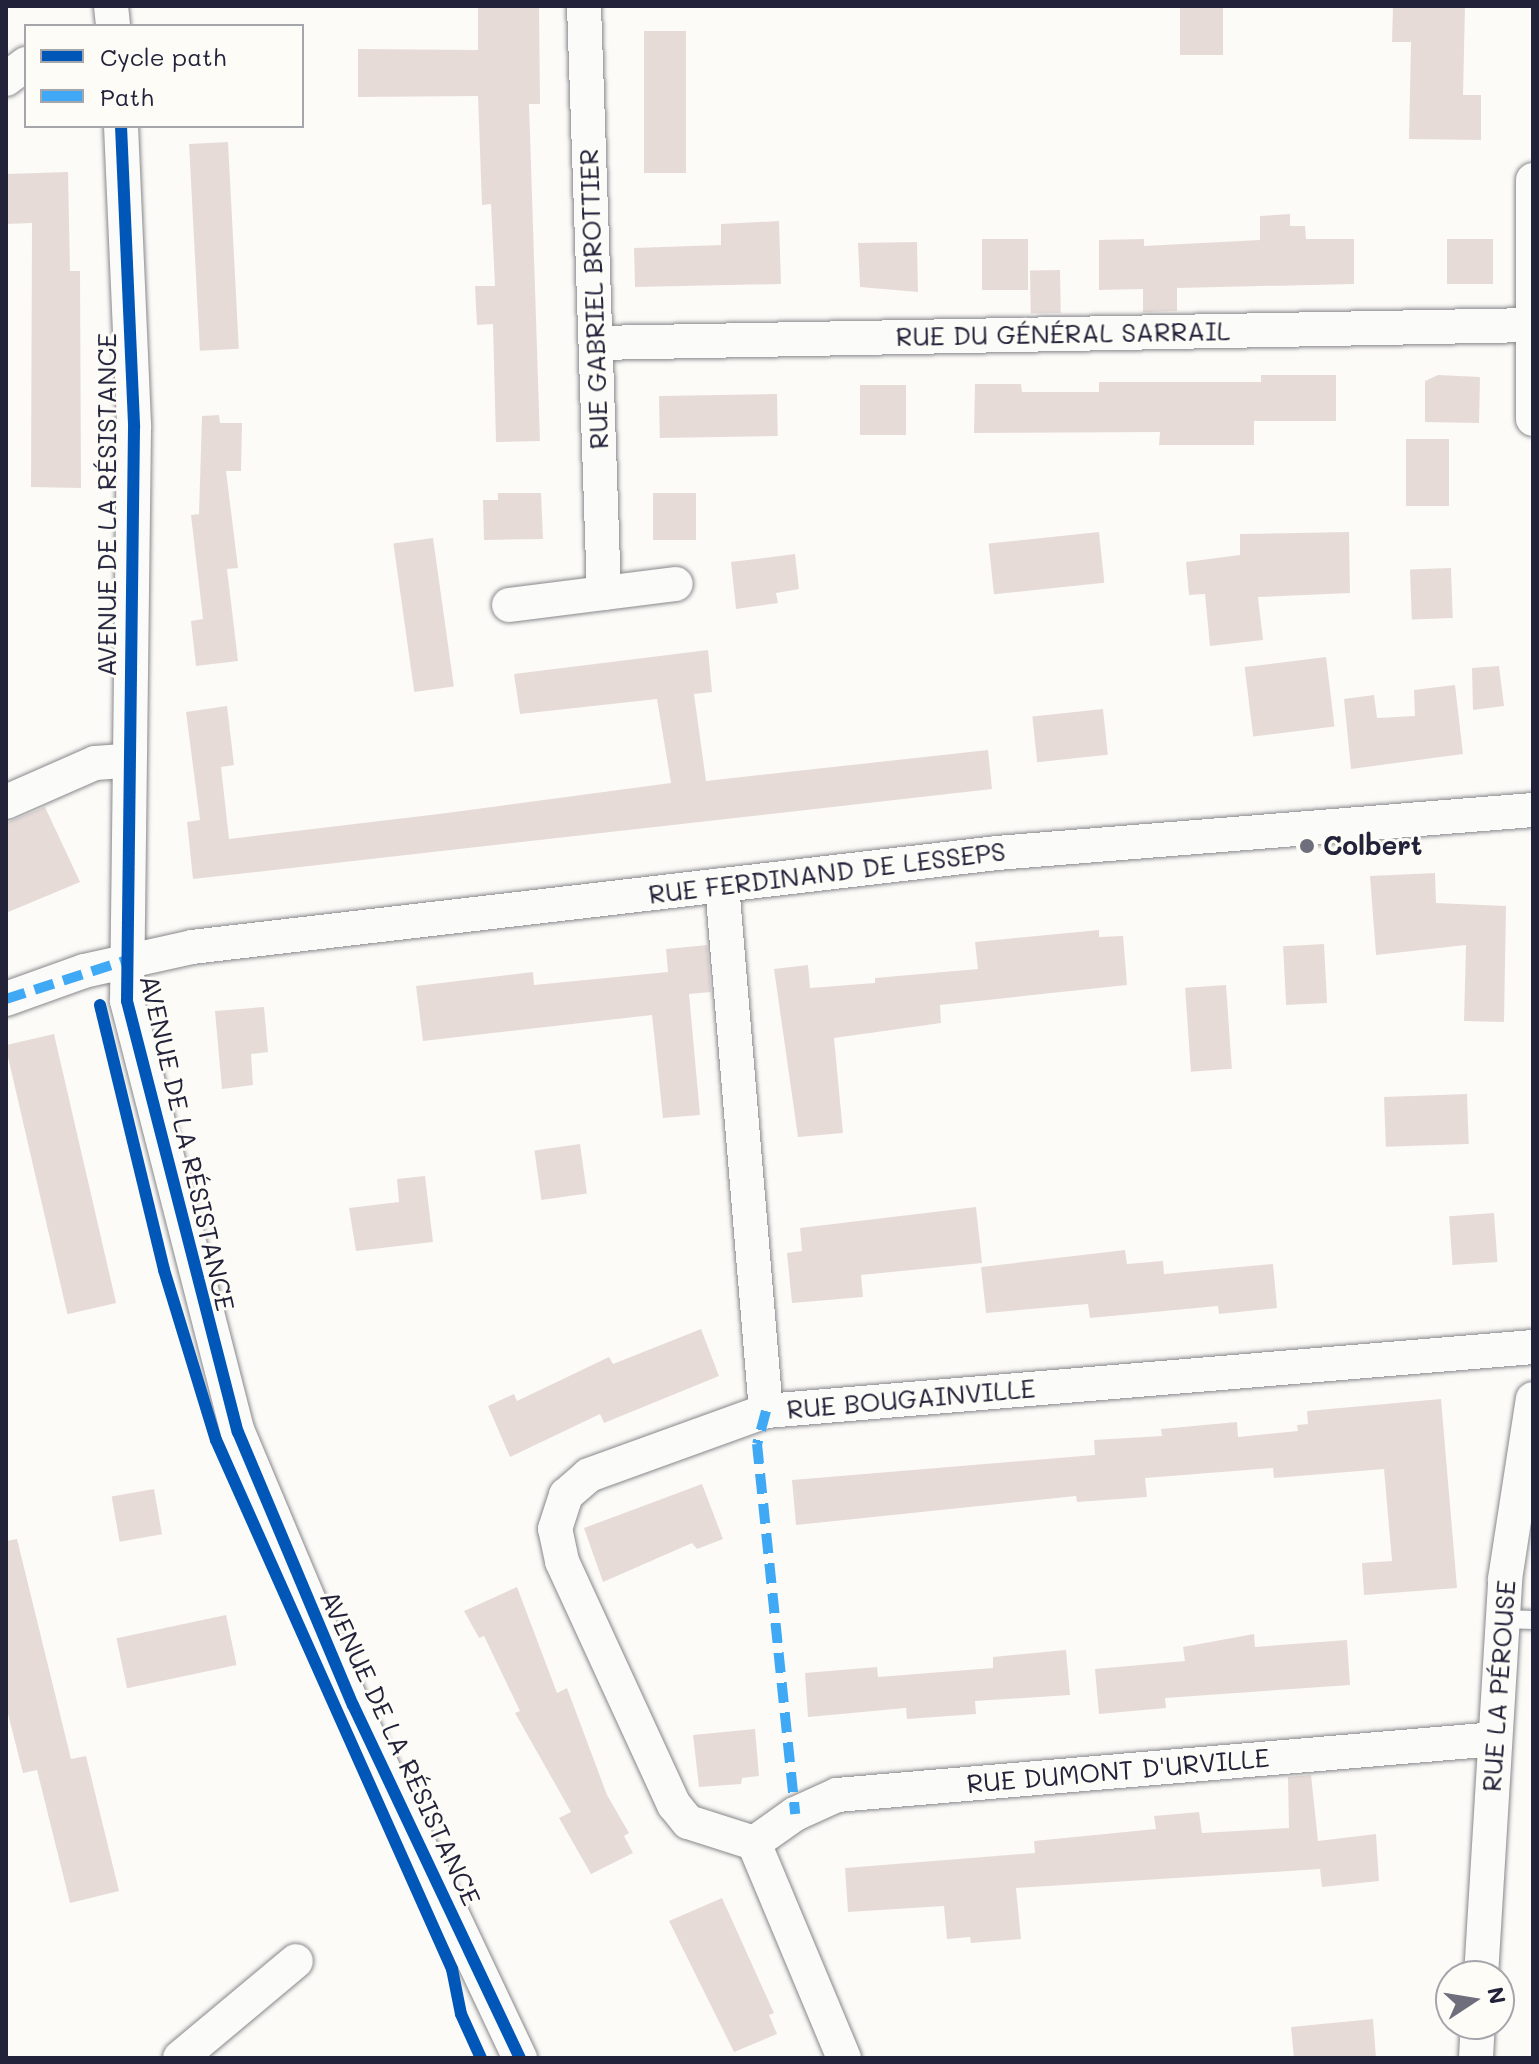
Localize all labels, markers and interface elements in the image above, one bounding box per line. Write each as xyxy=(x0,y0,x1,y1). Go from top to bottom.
legend xyxy=(24,24,304,128)
text: Cycle path xyxy=(100,41,226,72)
text: Path xyxy=(100,81,154,112)
street label: RUE GABRIEL BROTTIER xyxy=(573,148,615,450)
street label: RUE DU GÉNÉRAL SARRAIL xyxy=(895,315,1231,353)
street label: AVENUE DE LA RÉSISTANCE xyxy=(91,333,123,677)
place label: Colbert xyxy=(1323,830,1422,862)
street label: RUE FERDINAND DE LESSEPS xyxy=(647,836,1007,910)
marker: Colbert xyxy=(1298,837,1316,855)
street label: AVENUE DE LA RÉSISTANCE xyxy=(133,972,241,1314)
street label: RUE BOUGAINVILLE xyxy=(785,1373,1037,1425)
street label: RUE LA PÉROUSE xyxy=(1476,1579,1522,1793)
street label: AVENUE DE LA RÉSISTANCE xyxy=(313,1586,487,1910)
street label: RUE DUMONT D'URVILLE xyxy=(965,1742,1271,1800)
north arrow xyxy=(1435,1960,1515,2040)
text: N xyxy=(1481,1984,1513,2006)

